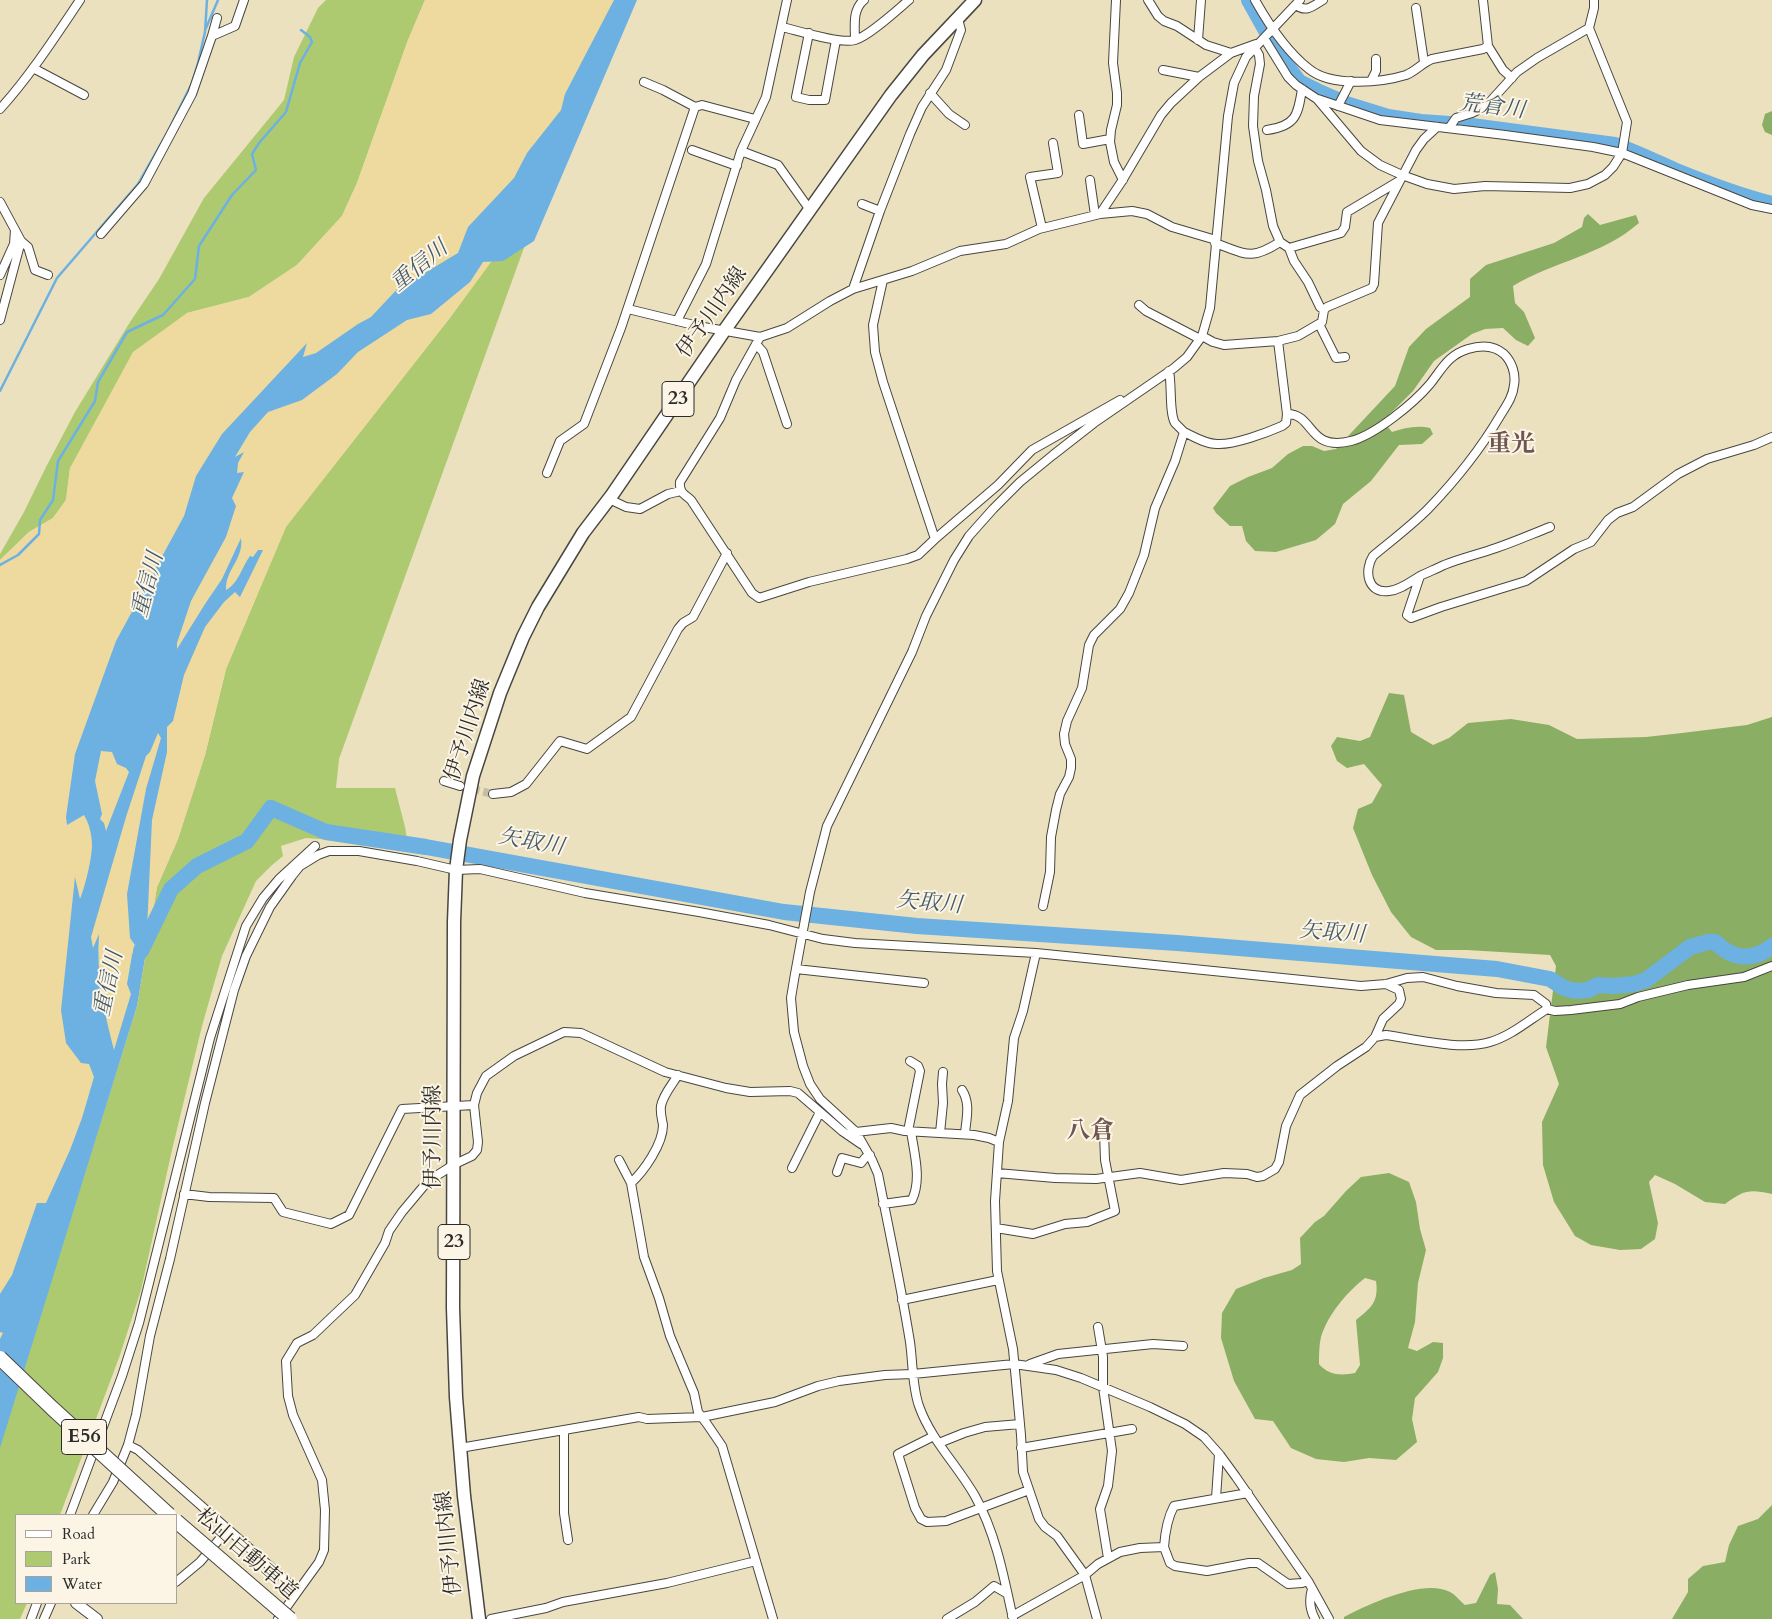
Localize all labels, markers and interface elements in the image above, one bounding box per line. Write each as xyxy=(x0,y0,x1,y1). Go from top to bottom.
water label: 荒倉川 xyxy=(1458,91,1526,125)
water label: 重信川 xyxy=(386,236,454,298)
street label: 伊予川内線 xyxy=(673,263,753,363)
road number: 23 xyxy=(662,382,694,416)
district label: 重光 xyxy=(1487,431,1535,459)
water label: 重信川 xyxy=(128,550,170,620)
street label: 伊予川内線 xyxy=(441,676,497,784)
water label: 矢取川 xyxy=(496,824,566,862)
water label: 矢取川 xyxy=(895,888,963,920)
water label: 矢取川 xyxy=(1298,919,1366,949)
water label: 重信川 xyxy=(90,949,130,1019)
street label: 伊予川内線 xyxy=(421,1085,447,1189)
district label: 八倉 xyxy=(1066,1118,1114,1146)
road number: 23 xyxy=(438,1224,470,1260)
road number: E56 xyxy=(62,1420,106,1454)
street label: 伊予川内線 xyxy=(432,1489,468,1597)
street label: 松山自動車道 xyxy=(190,1504,302,1606)
legend xyxy=(15,1514,178,1604)
text: Road xyxy=(62,1524,95,1544)
text: Park xyxy=(62,1549,91,1569)
text: Water xyxy=(62,1574,102,1594)

